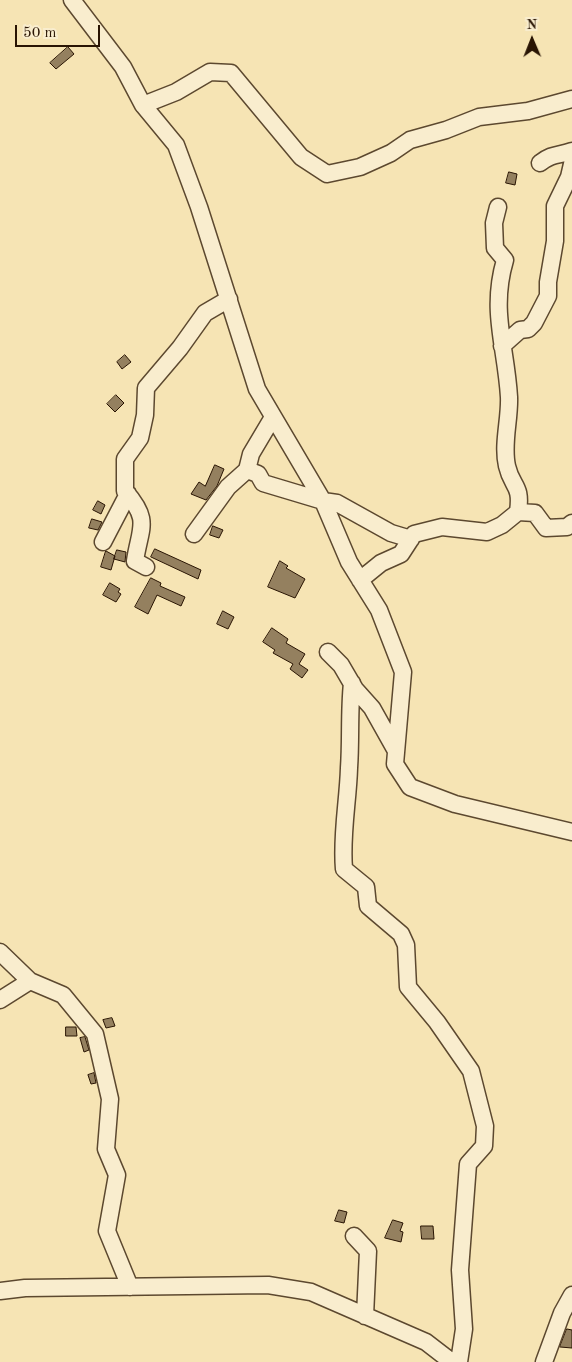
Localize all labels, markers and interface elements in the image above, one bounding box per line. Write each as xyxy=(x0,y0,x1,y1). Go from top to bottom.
scale bar xyxy=(18,15,102,47)
north arrow xyxy=(507,15,557,65)
text: N xyxy=(526,18,537,32)
text: 50 m xyxy=(23,26,57,41)

